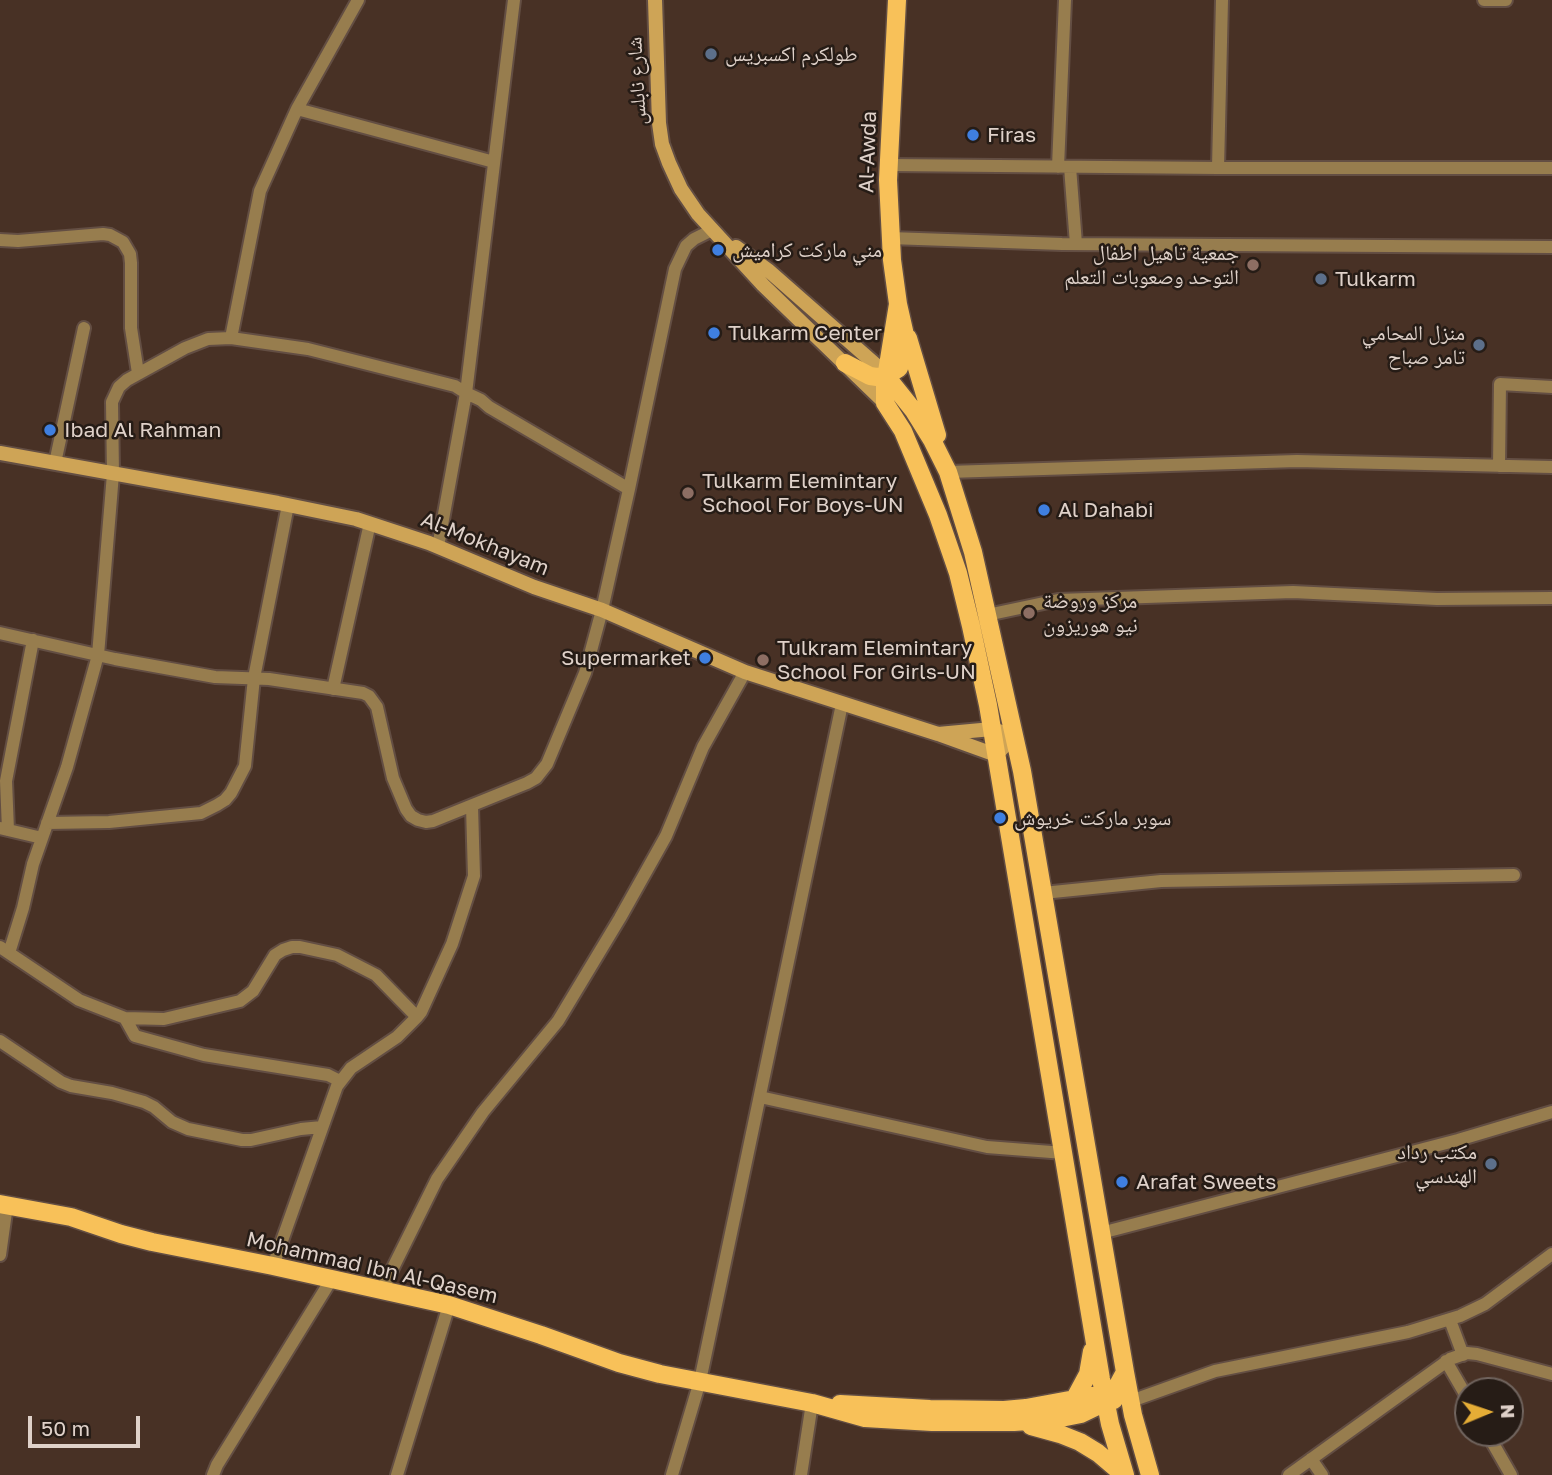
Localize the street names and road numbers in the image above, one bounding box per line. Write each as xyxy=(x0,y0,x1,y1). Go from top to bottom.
street label: شارع نابلس xyxy=(622,36,652,126)
street label: Al-Awda xyxy=(854,111,882,193)
street label: Al-Mokhayam xyxy=(417,507,553,581)
street label: Mohammad Ibn Al-Qasem xyxy=(244,1227,500,1309)

